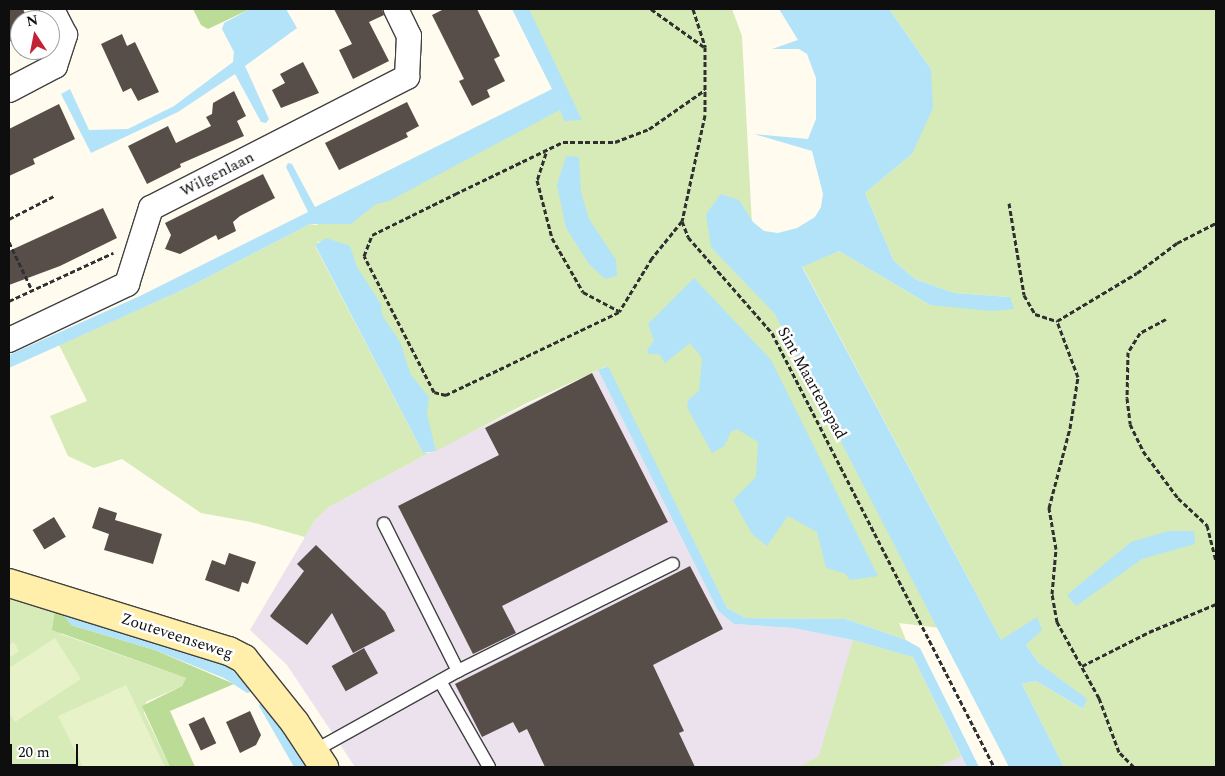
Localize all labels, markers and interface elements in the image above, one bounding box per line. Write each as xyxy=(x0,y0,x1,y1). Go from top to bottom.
text: N xyxy=(25,9,40,32)
north arrow xyxy=(10,10,60,60)
street label: Wilgenlaan xyxy=(177,147,257,201)
street label: Sint Maartenspad xyxy=(773,324,851,442)
street label: Zouteveenseweg xyxy=(119,609,235,663)
scale bar xyxy=(12,734,80,766)
text: 20 m xyxy=(18,741,50,764)

